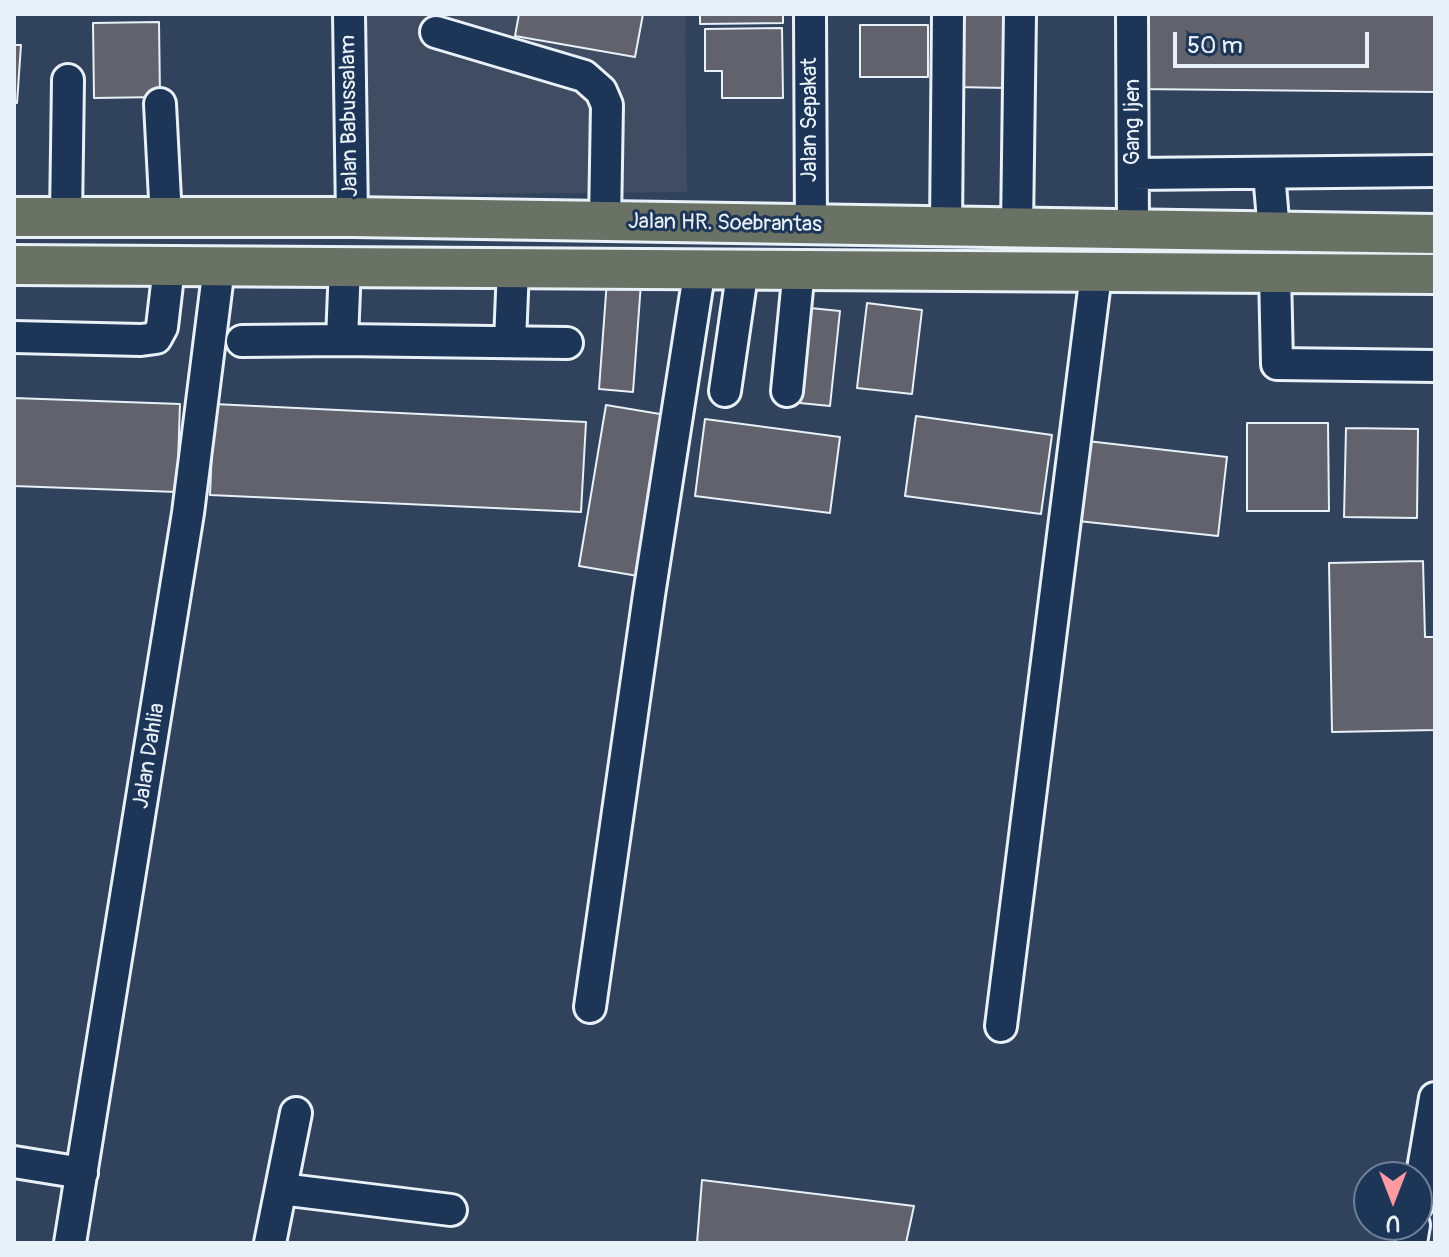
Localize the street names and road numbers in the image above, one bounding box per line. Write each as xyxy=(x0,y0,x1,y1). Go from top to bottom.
street label: Jalan Babussalam xyxy=(335,35,365,197)
street label: Jalan Sepakat xyxy=(797,58,823,182)
street label: Gang Ijen xyxy=(1120,79,1146,165)
street label: Jalan HR. Soebrantas xyxy=(628,209,822,239)
street label: Jalan Dahlia xyxy=(129,701,171,811)

